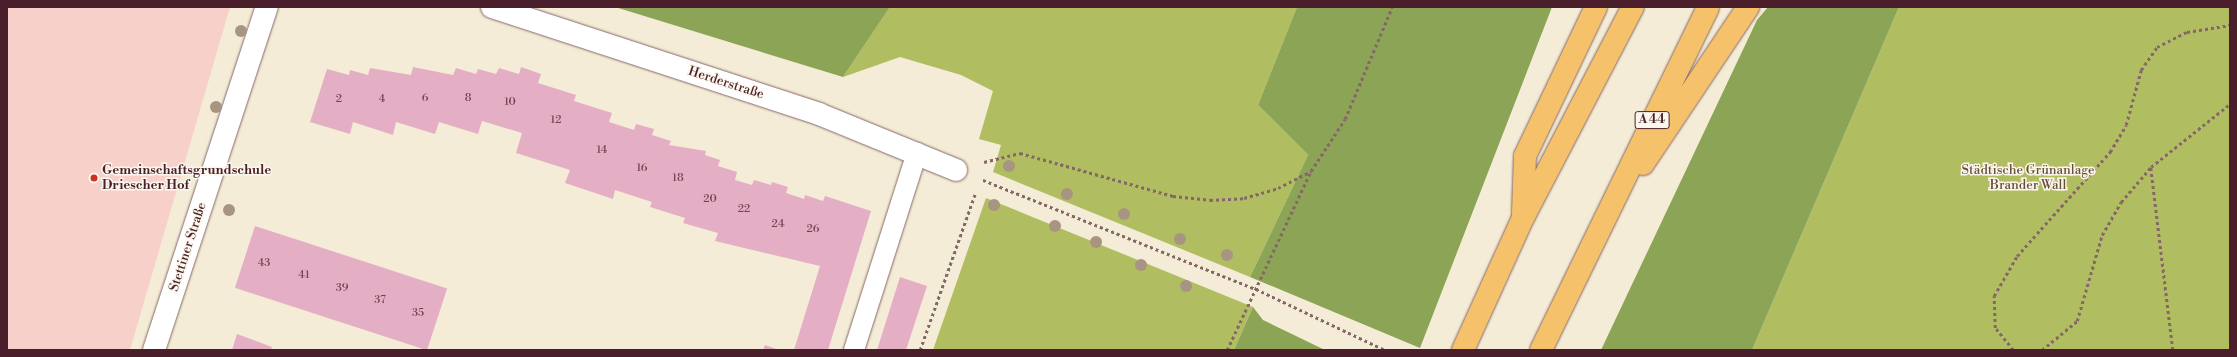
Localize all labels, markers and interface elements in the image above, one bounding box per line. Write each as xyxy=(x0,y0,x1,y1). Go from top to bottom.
street label: Herderstraße xyxy=(686,63,766,103)
house number: 6 xyxy=(422,91,428,105)
house number: 8 xyxy=(465,91,471,105)
house number: 2 xyxy=(336,92,342,106)
house number: 4 xyxy=(379,92,385,106)
house number: 10 xyxy=(504,95,516,109)
road number: A 44 xyxy=(1634,110,1670,130)
house number: 12 xyxy=(550,113,562,127)
house number: 14 xyxy=(597,143,607,157)
house number: 16 xyxy=(636,161,648,175)
place label: Gemeinschaftsgrundschule Driescher Hof xyxy=(102,163,271,194)
park label: Städtische Grünanlage Brander Wall xyxy=(1962,163,2094,194)
house number: 18 xyxy=(672,171,684,185)
marker: Gemeinschaftsgrundschule Driescher Hof xyxy=(89,173,99,183)
house number: 20 xyxy=(703,192,717,206)
street label: Stettiner Straße xyxy=(166,201,210,293)
house number: 22 xyxy=(738,202,750,216)
house number: 24 xyxy=(772,217,784,231)
house number: 26 xyxy=(807,222,819,236)
house number: 43 xyxy=(258,256,270,270)
house number: 41 xyxy=(298,268,310,282)
house number: 39 xyxy=(336,281,348,295)
house number: 37 xyxy=(374,293,386,307)
house number: 35 xyxy=(412,306,424,320)

